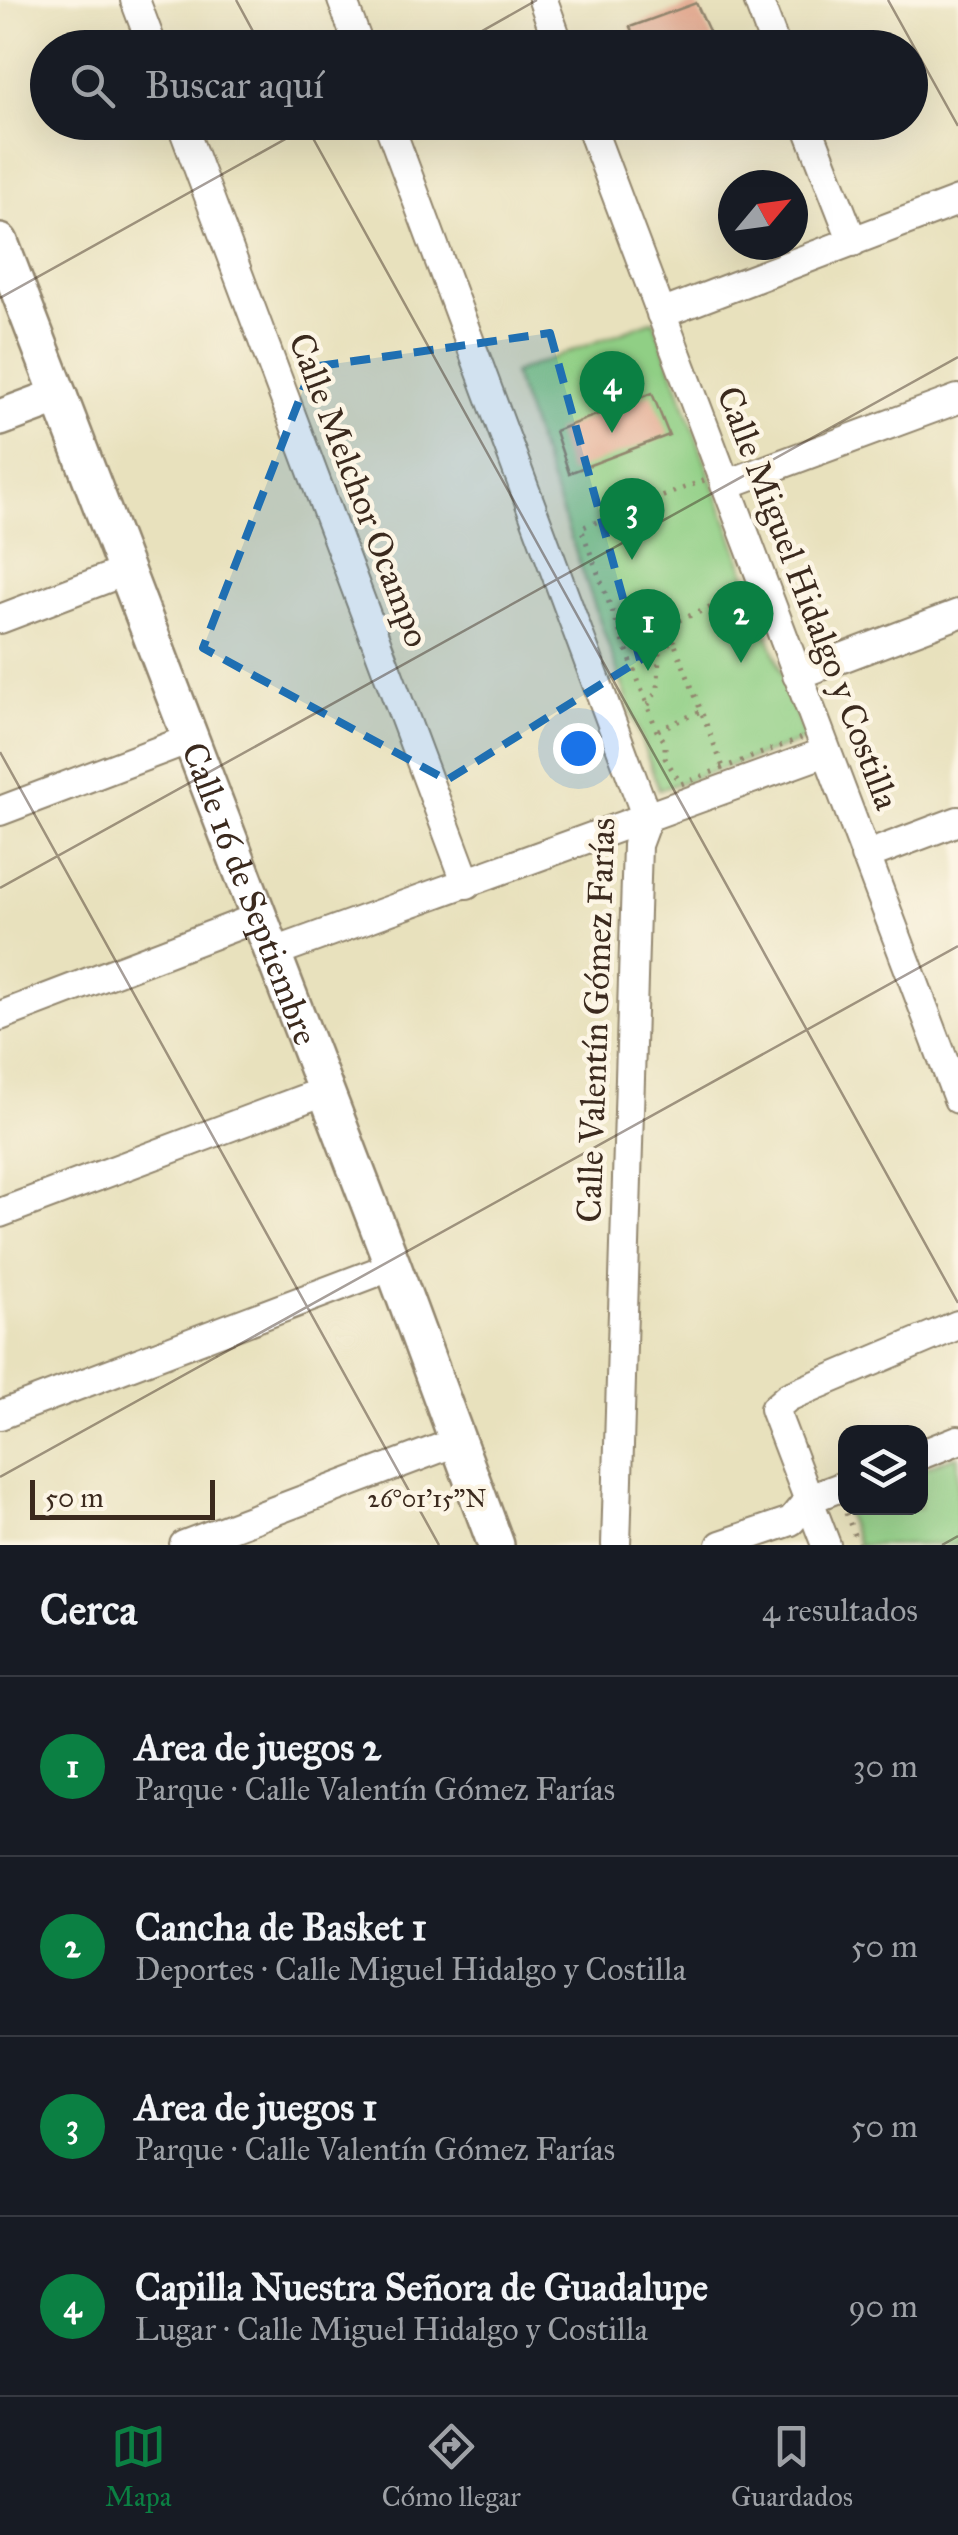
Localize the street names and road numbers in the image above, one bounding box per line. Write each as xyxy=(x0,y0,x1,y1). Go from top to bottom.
street label: Calle Melchor Ocampo xyxy=(279,327,439,653)
street label: Calle Miguel Hidalgo y Costilla xyxy=(707,380,909,816)
street label: Calle 16 de Septiembre xyxy=(173,736,328,1051)
street label: Calle Valentín Gómez Farías xyxy=(567,817,625,1223)

